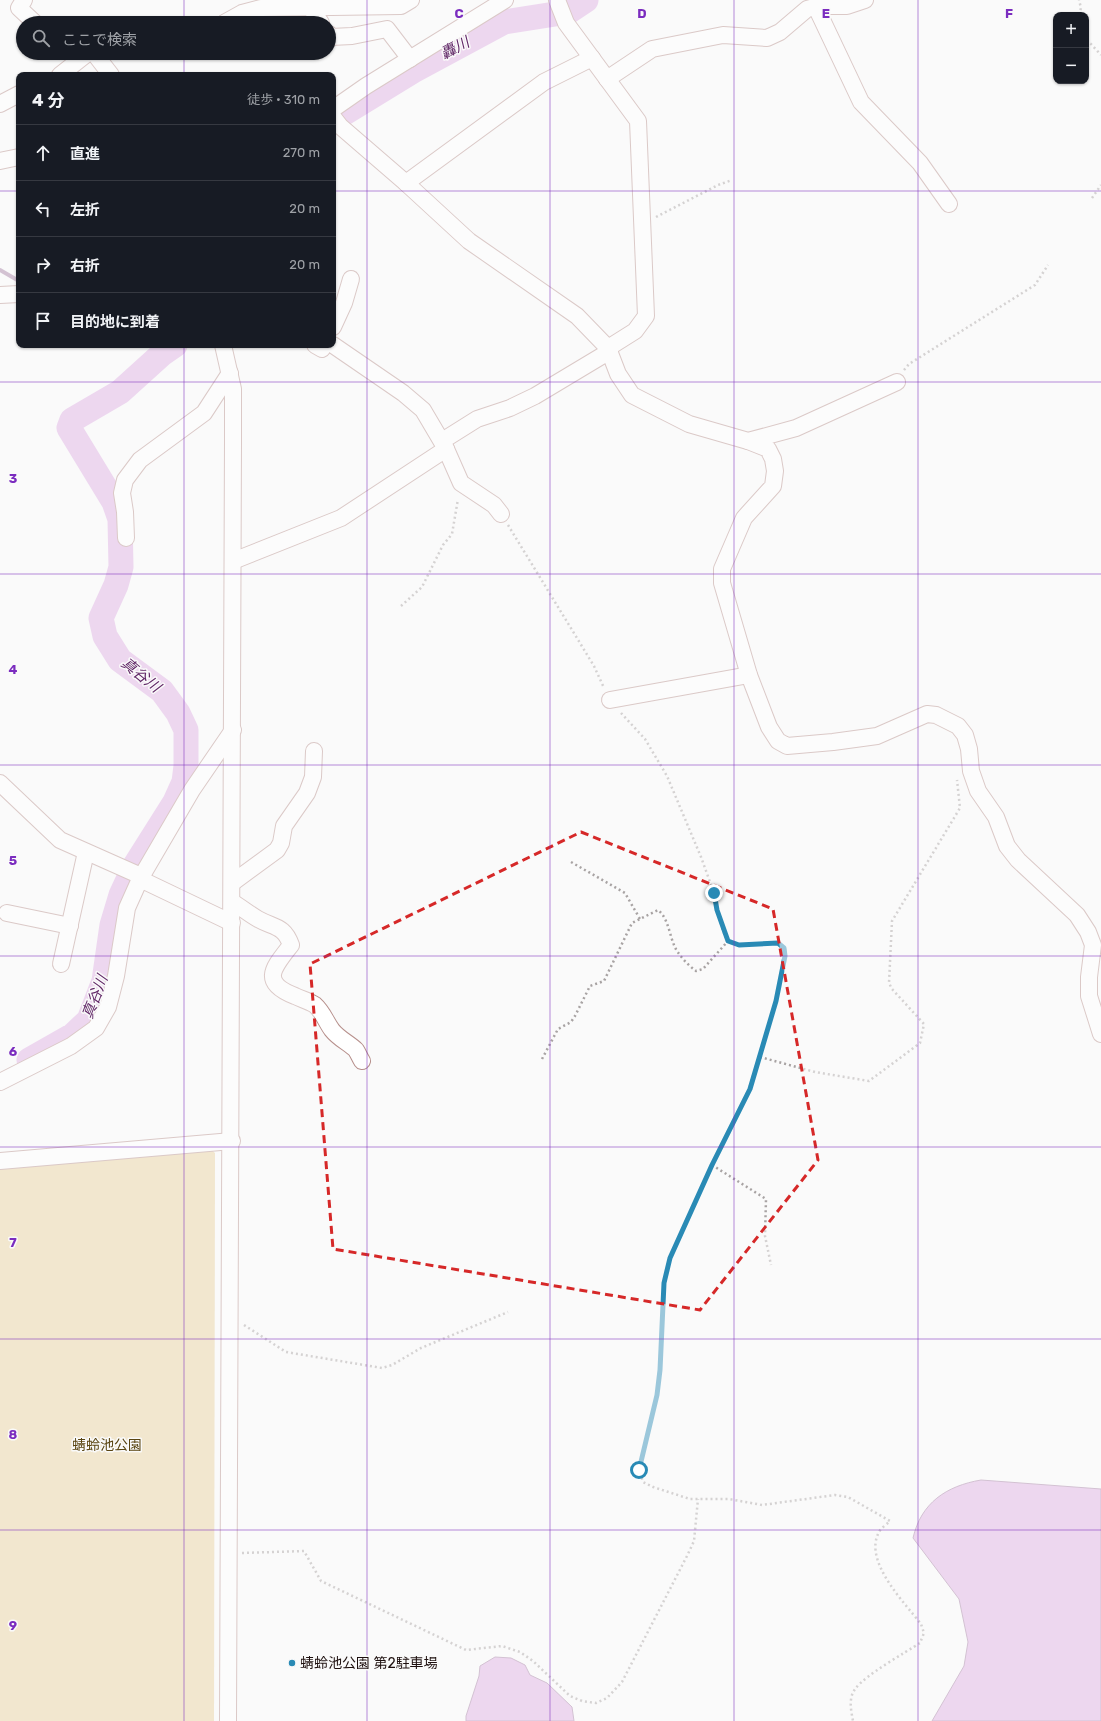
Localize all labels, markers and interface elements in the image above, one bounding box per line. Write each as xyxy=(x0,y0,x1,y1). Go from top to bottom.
text: C xyxy=(454,6,464,21)
text: D xyxy=(637,6,647,21)
text: E xyxy=(822,6,830,21)
text: F xyxy=(1005,6,1013,21)
map controls xyxy=(1053,12,1089,84)
button: + xyxy=(1053,12,1089,48)
search box xyxy=(16,16,336,60)
icon: search xyxy=(30,27,52,49)
text: ここで検索 xyxy=(62,31,137,49)
water label: 轟川 xyxy=(438,32,474,63)
button: − xyxy=(1053,48,1089,84)
text: 4 分 xyxy=(32,90,64,110)
text: 徒歩 · 310 m xyxy=(247,92,320,107)
icon: ahead xyxy=(32,142,54,164)
text: 直進 xyxy=(70,145,100,163)
text: 270 m xyxy=(283,145,320,160)
icon: left xyxy=(32,198,54,220)
text: 左折 xyxy=(70,201,100,219)
text: 20 m xyxy=(289,201,320,216)
icon: right xyxy=(32,254,54,276)
text: 右折 xyxy=(70,257,100,275)
text: 20 m xyxy=(289,257,320,272)
icon: arrive xyxy=(32,310,54,332)
text: 目的地に到着 xyxy=(70,313,160,331)
text: 3 xyxy=(9,471,18,486)
water label: 真谷川 xyxy=(118,654,166,697)
text: 4 xyxy=(9,662,18,677)
text: 5 xyxy=(9,853,17,868)
route end xyxy=(705,884,723,902)
water label: 真谷川 xyxy=(79,971,112,1021)
text: 6 xyxy=(9,1044,18,1059)
text: 7 xyxy=(9,1235,17,1250)
text: 8 xyxy=(9,1427,18,1442)
park label: 蜻蛉池公園 xyxy=(72,1437,142,1454)
route start xyxy=(630,1461,648,1479)
text: 9 xyxy=(9,1618,17,1633)
place label: 蜻蛉池公園 第2駐車場 xyxy=(300,1655,438,1672)
marker: 蜻蛉池公園 第2駐車場 xyxy=(287,1658,297,1668)

